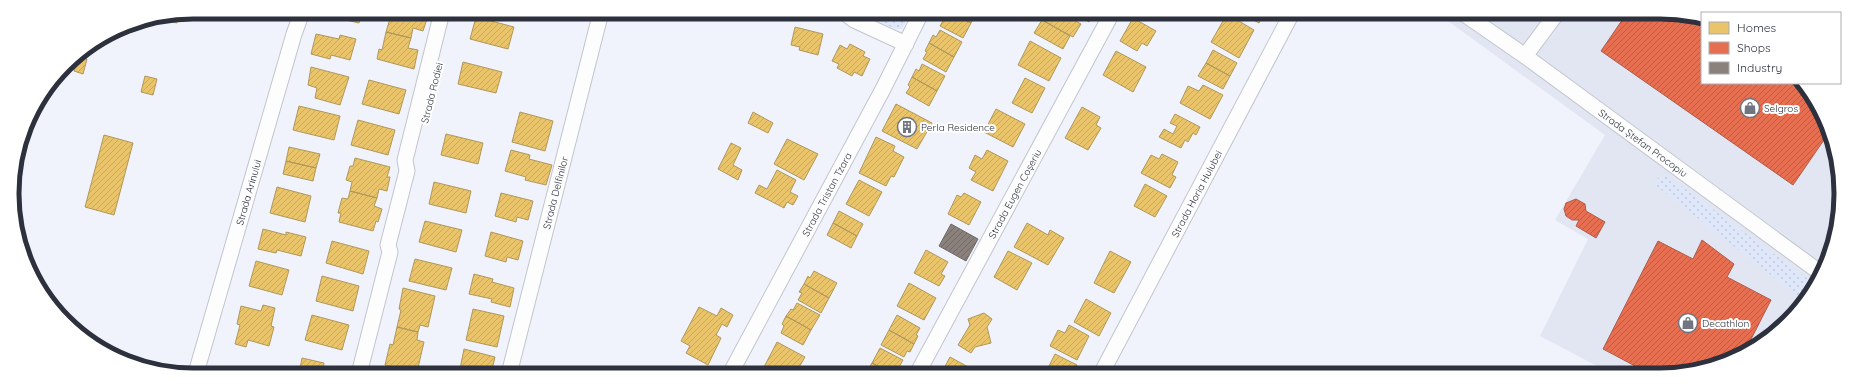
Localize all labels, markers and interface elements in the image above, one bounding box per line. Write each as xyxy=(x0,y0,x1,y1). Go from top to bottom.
legend xyxy=(1701,12,1841,84)
text: Homes xyxy=(1737,20,1777,35)
text: Shops xyxy=(1737,40,1771,55)
text: Industry xyxy=(1737,60,1782,75)
street label: Strada Rodiei xyxy=(418,61,446,125)
shop icon: Selgros xyxy=(1739,97,1761,119)
place label: Selgros xyxy=(1764,102,1798,115)
street label: Strada Ștefan Procopiu xyxy=(1596,106,1690,180)
building icon: Perla Residence xyxy=(896,116,918,138)
place label: Perla Residence xyxy=(921,121,995,134)
street label: Strada Eugen Coșeriu xyxy=(985,147,1044,241)
street label: Strada Horia Hulubei xyxy=(1168,148,1225,239)
street label: Strada Tristan Tzara xyxy=(799,150,854,238)
street label: Strada Delfinilor xyxy=(540,155,571,231)
street label: Strada Arinului xyxy=(233,158,264,227)
shop icon: Decathlon xyxy=(1677,312,1699,334)
place label: Decathlon xyxy=(1702,317,1749,330)

